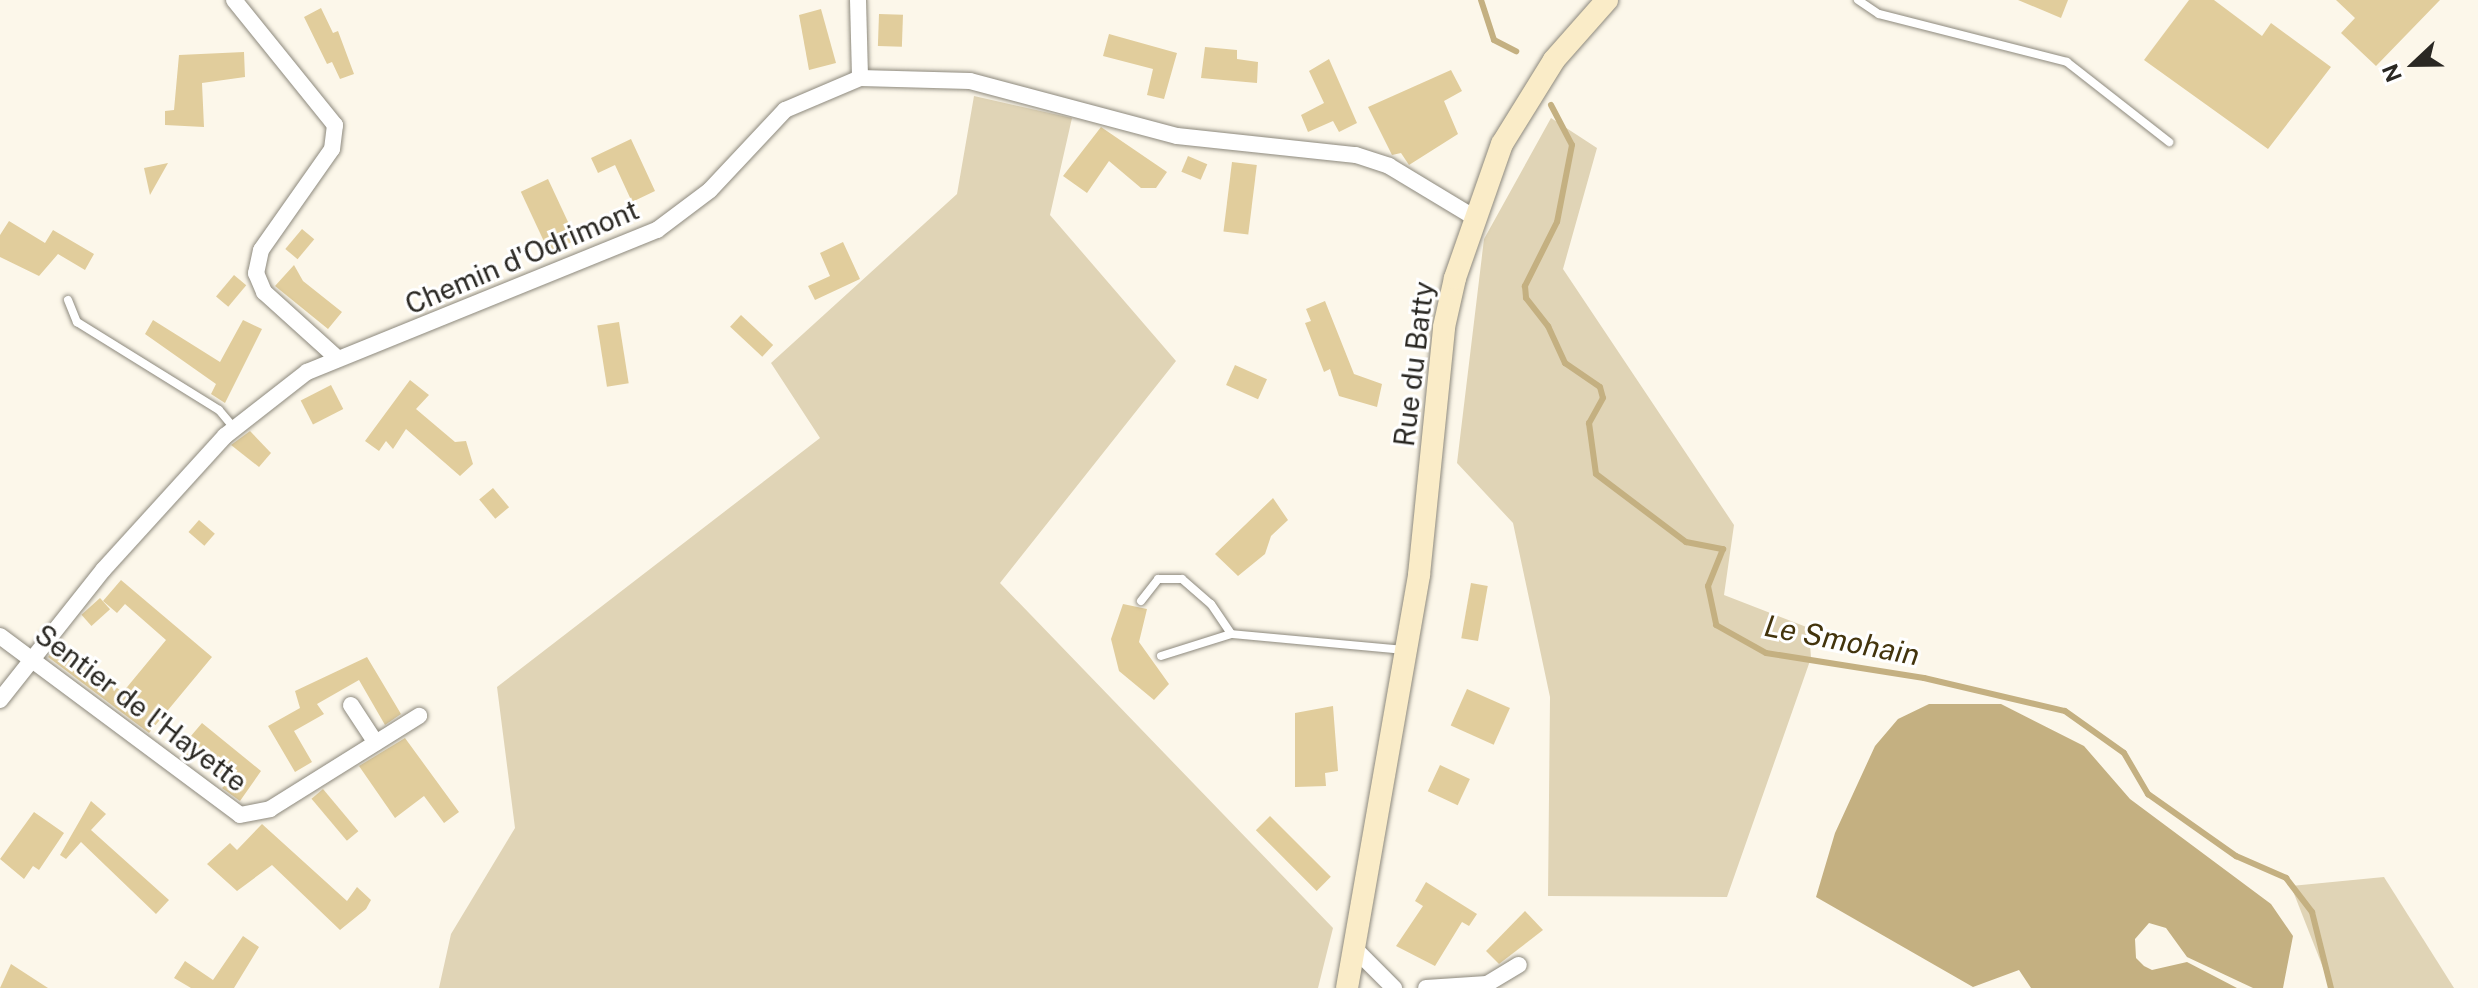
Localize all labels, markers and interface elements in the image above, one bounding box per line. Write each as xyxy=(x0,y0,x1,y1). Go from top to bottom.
north arrow xyxy=(2374,24,2454,104)
text: N xyxy=(2376,60,2407,86)
street label: Chemin d'Odrimont xyxy=(400,193,644,321)
street label: Rue du Batty xyxy=(1387,279,1441,449)
water label: Le Smohain xyxy=(1761,607,1923,673)
street label: Sentier de l'Hayette xyxy=(28,617,254,799)

